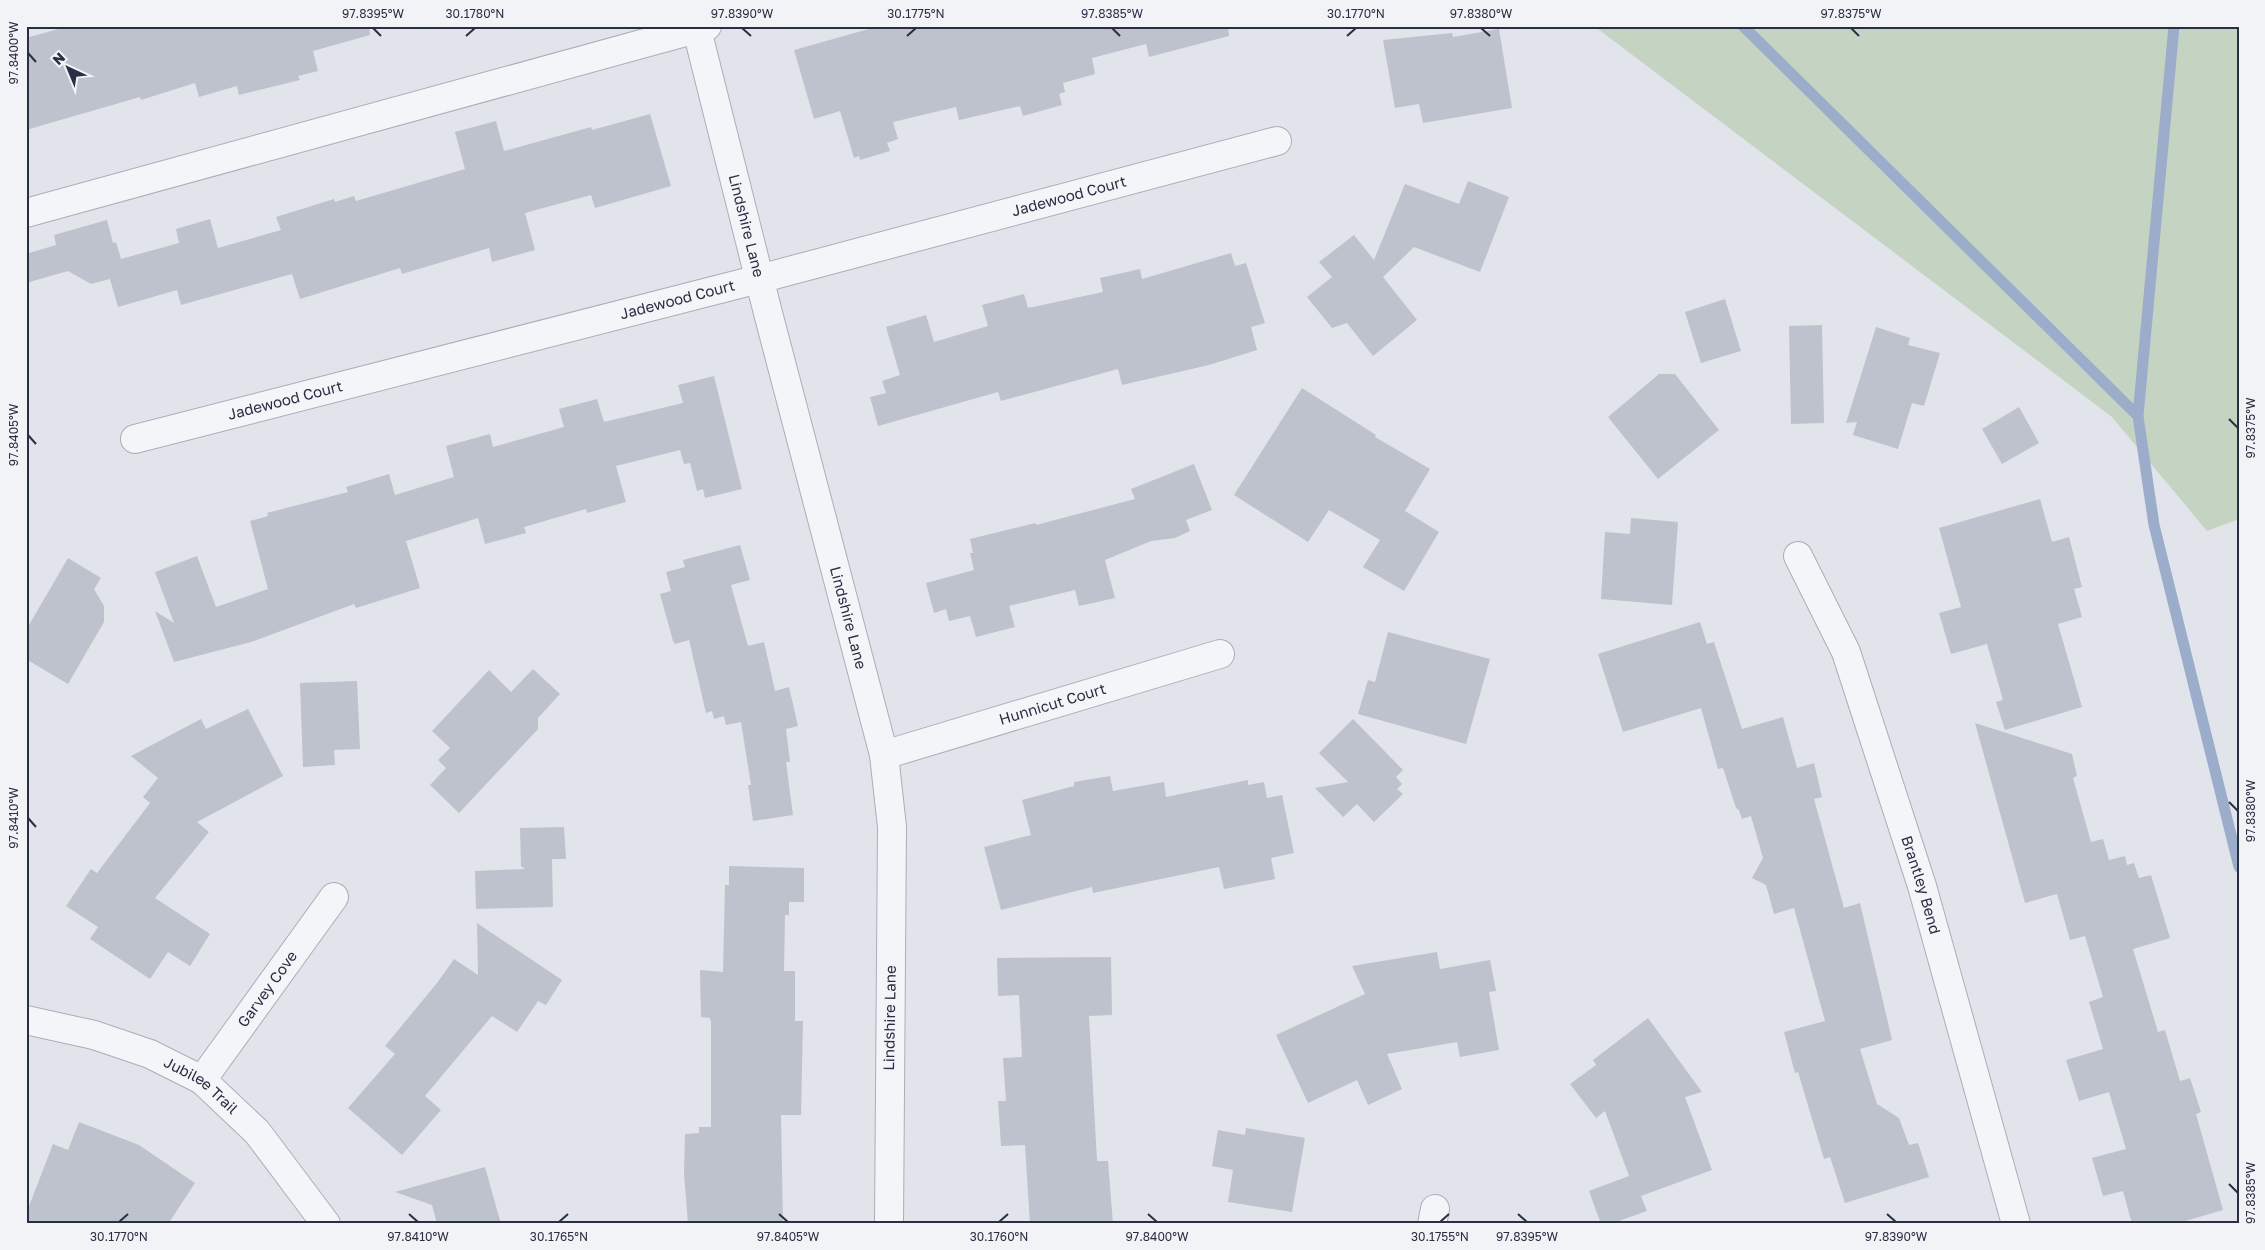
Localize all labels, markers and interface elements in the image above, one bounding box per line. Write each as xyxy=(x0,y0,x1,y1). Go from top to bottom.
text: 97.8395°W xyxy=(342,6,404,21)
text: 30.1780°N xyxy=(446,6,504,21)
text: 97.8390°W xyxy=(711,6,774,21)
text: 30.1775°N xyxy=(887,6,945,21)
text: 97.8385°W xyxy=(1081,6,1143,21)
text: 30.1770°N xyxy=(1327,6,1385,21)
text: 97.8380°W xyxy=(1450,6,1513,21)
text: 97.8375°W xyxy=(1820,6,1882,21)
text: 97.8400°W xyxy=(6,21,21,84)
north arrow xyxy=(42,42,92,92)
text: N xyxy=(49,48,68,68)
street label: Lindshire Lane xyxy=(726,172,769,279)
street label: Jadewood Court xyxy=(1009,172,1128,219)
street label: Jadewood Court xyxy=(618,276,737,322)
street label: Jadewood Court xyxy=(225,376,344,423)
text: 97.8375°W xyxy=(2243,397,2258,459)
text: 97.8405°W xyxy=(6,403,21,466)
street label: Lindshire Lane xyxy=(827,564,871,671)
street label: Hunnicut Court xyxy=(997,679,1108,728)
text: 97.8380°W xyxy=(2243,779,2258,842)
text: 97.8410°W xyxy=(6,787,21,849)
street label: Brantley Bend xyxy=(1898,833,1945,936)
street label: Garvey Cove xyxy=(233,947,300,1030)
street label: Lindshire Lane xyxy=(879,965,899,1071)
street label: Jubilee Trail xyxy=(161,1052,242,1117)
text: 97.8385°W xyxy=(2243,1162,2258,1224)
text: 30.1770°N xyxy=(90,1229,148,1244)
text: 97.8410°W xyxy=(387,1229,449,1244)
text: 30.1765°N xyxy=(530,1229,588,1244)
text: 97.8405°W xyxy=(757,1229,820,1244)
text: 30.1760°N xyxy=(970,1229,1028,1244)
text: 97.8400°W xyxy=(1126,1229,1189,1244)
text: 30.1755°N xyxy=(1411,1229,1469,1244)
text: 97.8395°W xyxy=(1496,1229,1558,1244)
text: 97.8390°W xyxy=(1865,1229,1928,1244)

